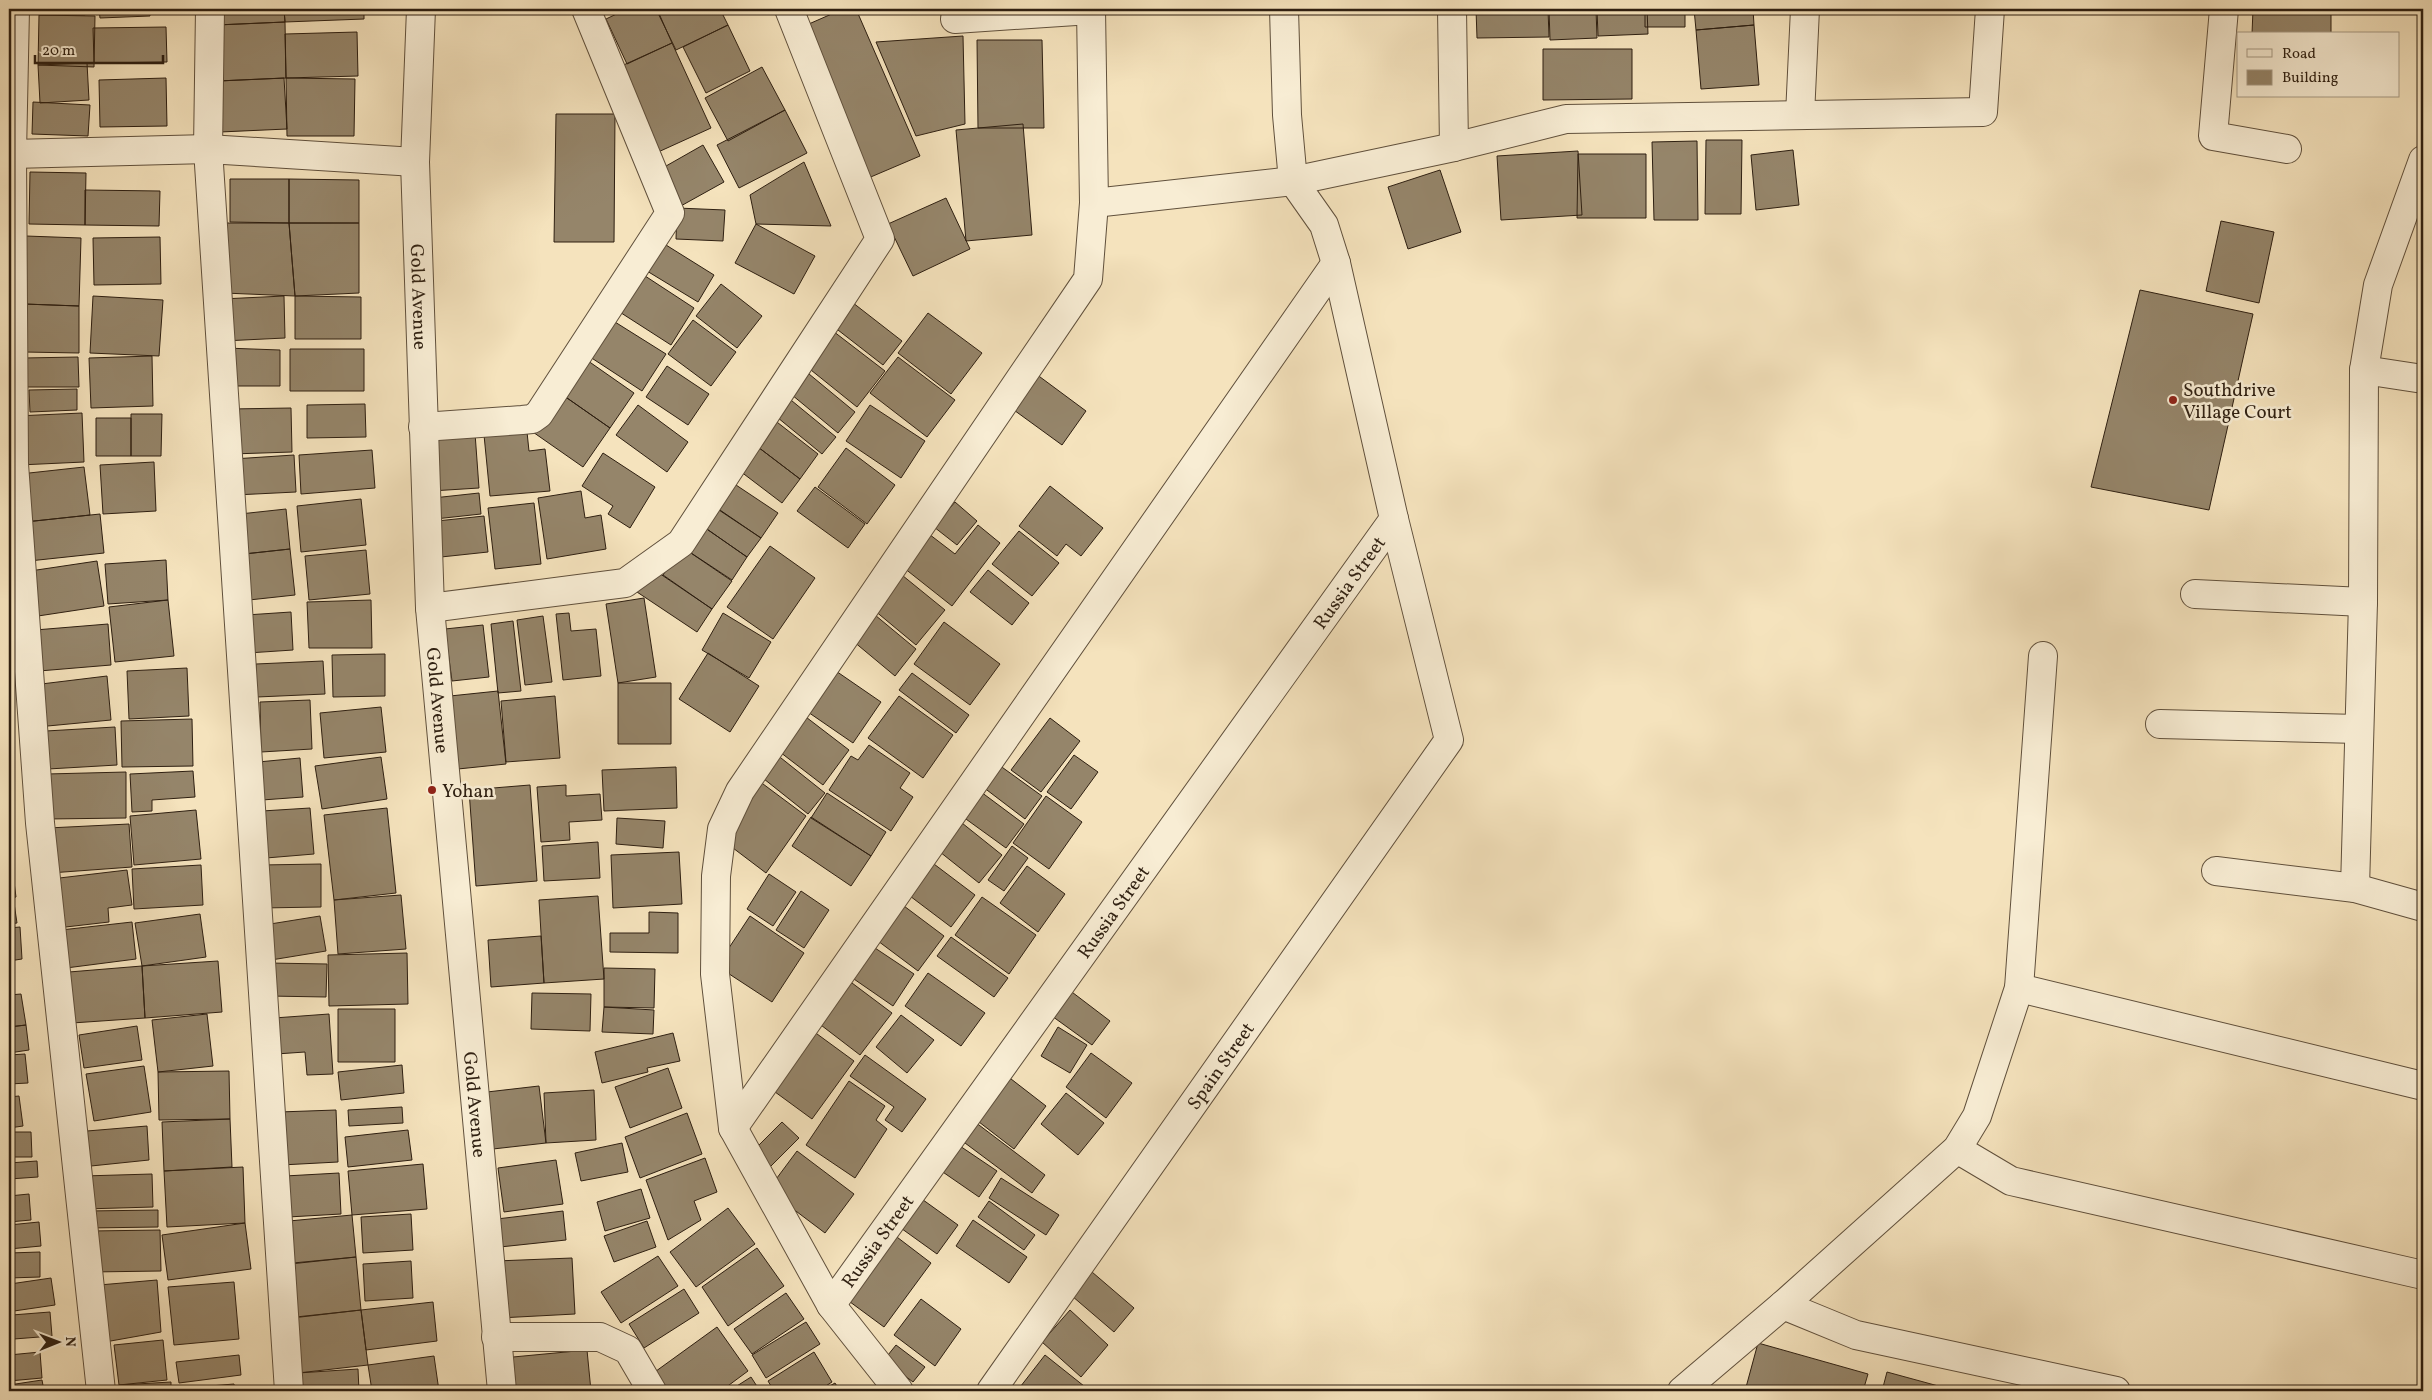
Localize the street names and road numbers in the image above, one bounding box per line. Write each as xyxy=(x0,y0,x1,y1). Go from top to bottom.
street label: Gold Avenue xyxy=(403,243,432,350)
street label: Russia Street xyxy=(1308,531,1393,635)
street label: Gold Avenue xyxy=(419,646,454,755)
street label: Russia Street xyxy=(1072,861,1157,965)
street label: Spain Street xyxy=(1182,1017,1262,1116)
street label: Gold Avenue xyxy=(456,1051,491,1159)
street label: Russia Street xyxy=(836,1190,921,1294)

